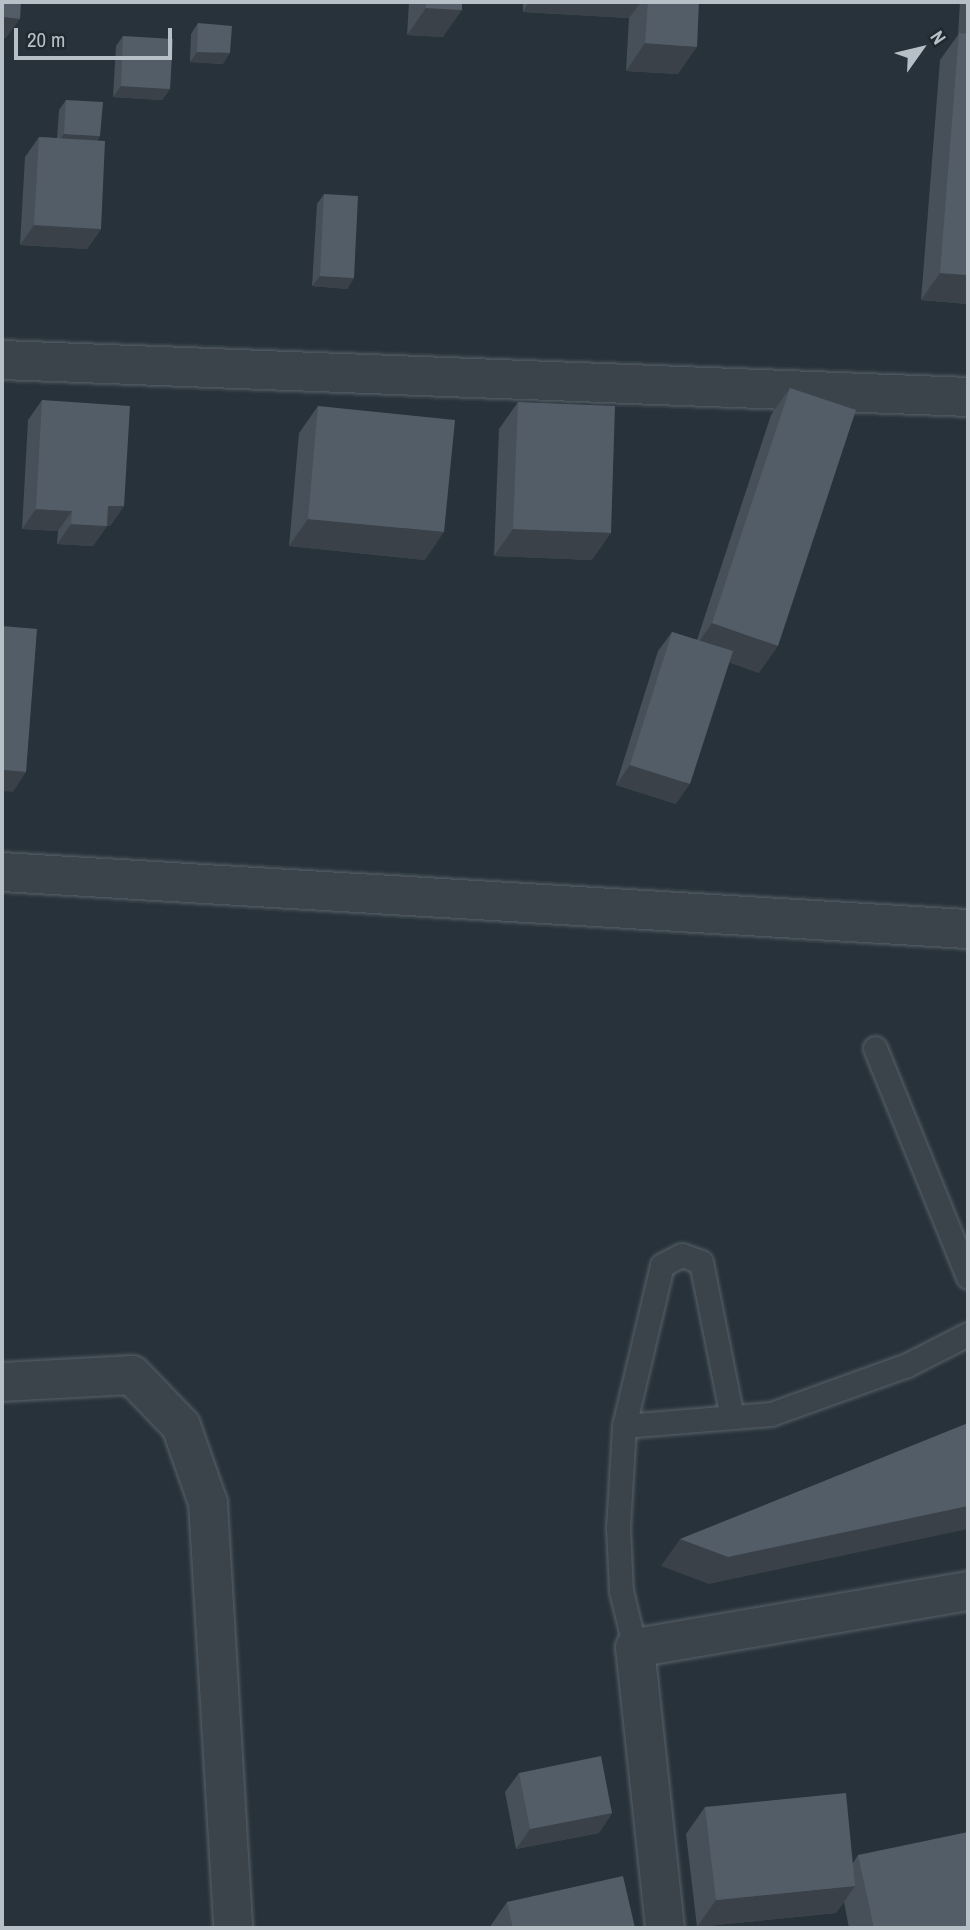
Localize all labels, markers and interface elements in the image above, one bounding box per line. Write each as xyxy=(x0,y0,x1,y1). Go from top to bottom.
scale bar xyxy=(18,14,175,58)
north arrow xyxy=(886,14,956,84)
text: 20 m xyxy=(27,25,65,54)
text: N xyxy=(924,25,952,49)

